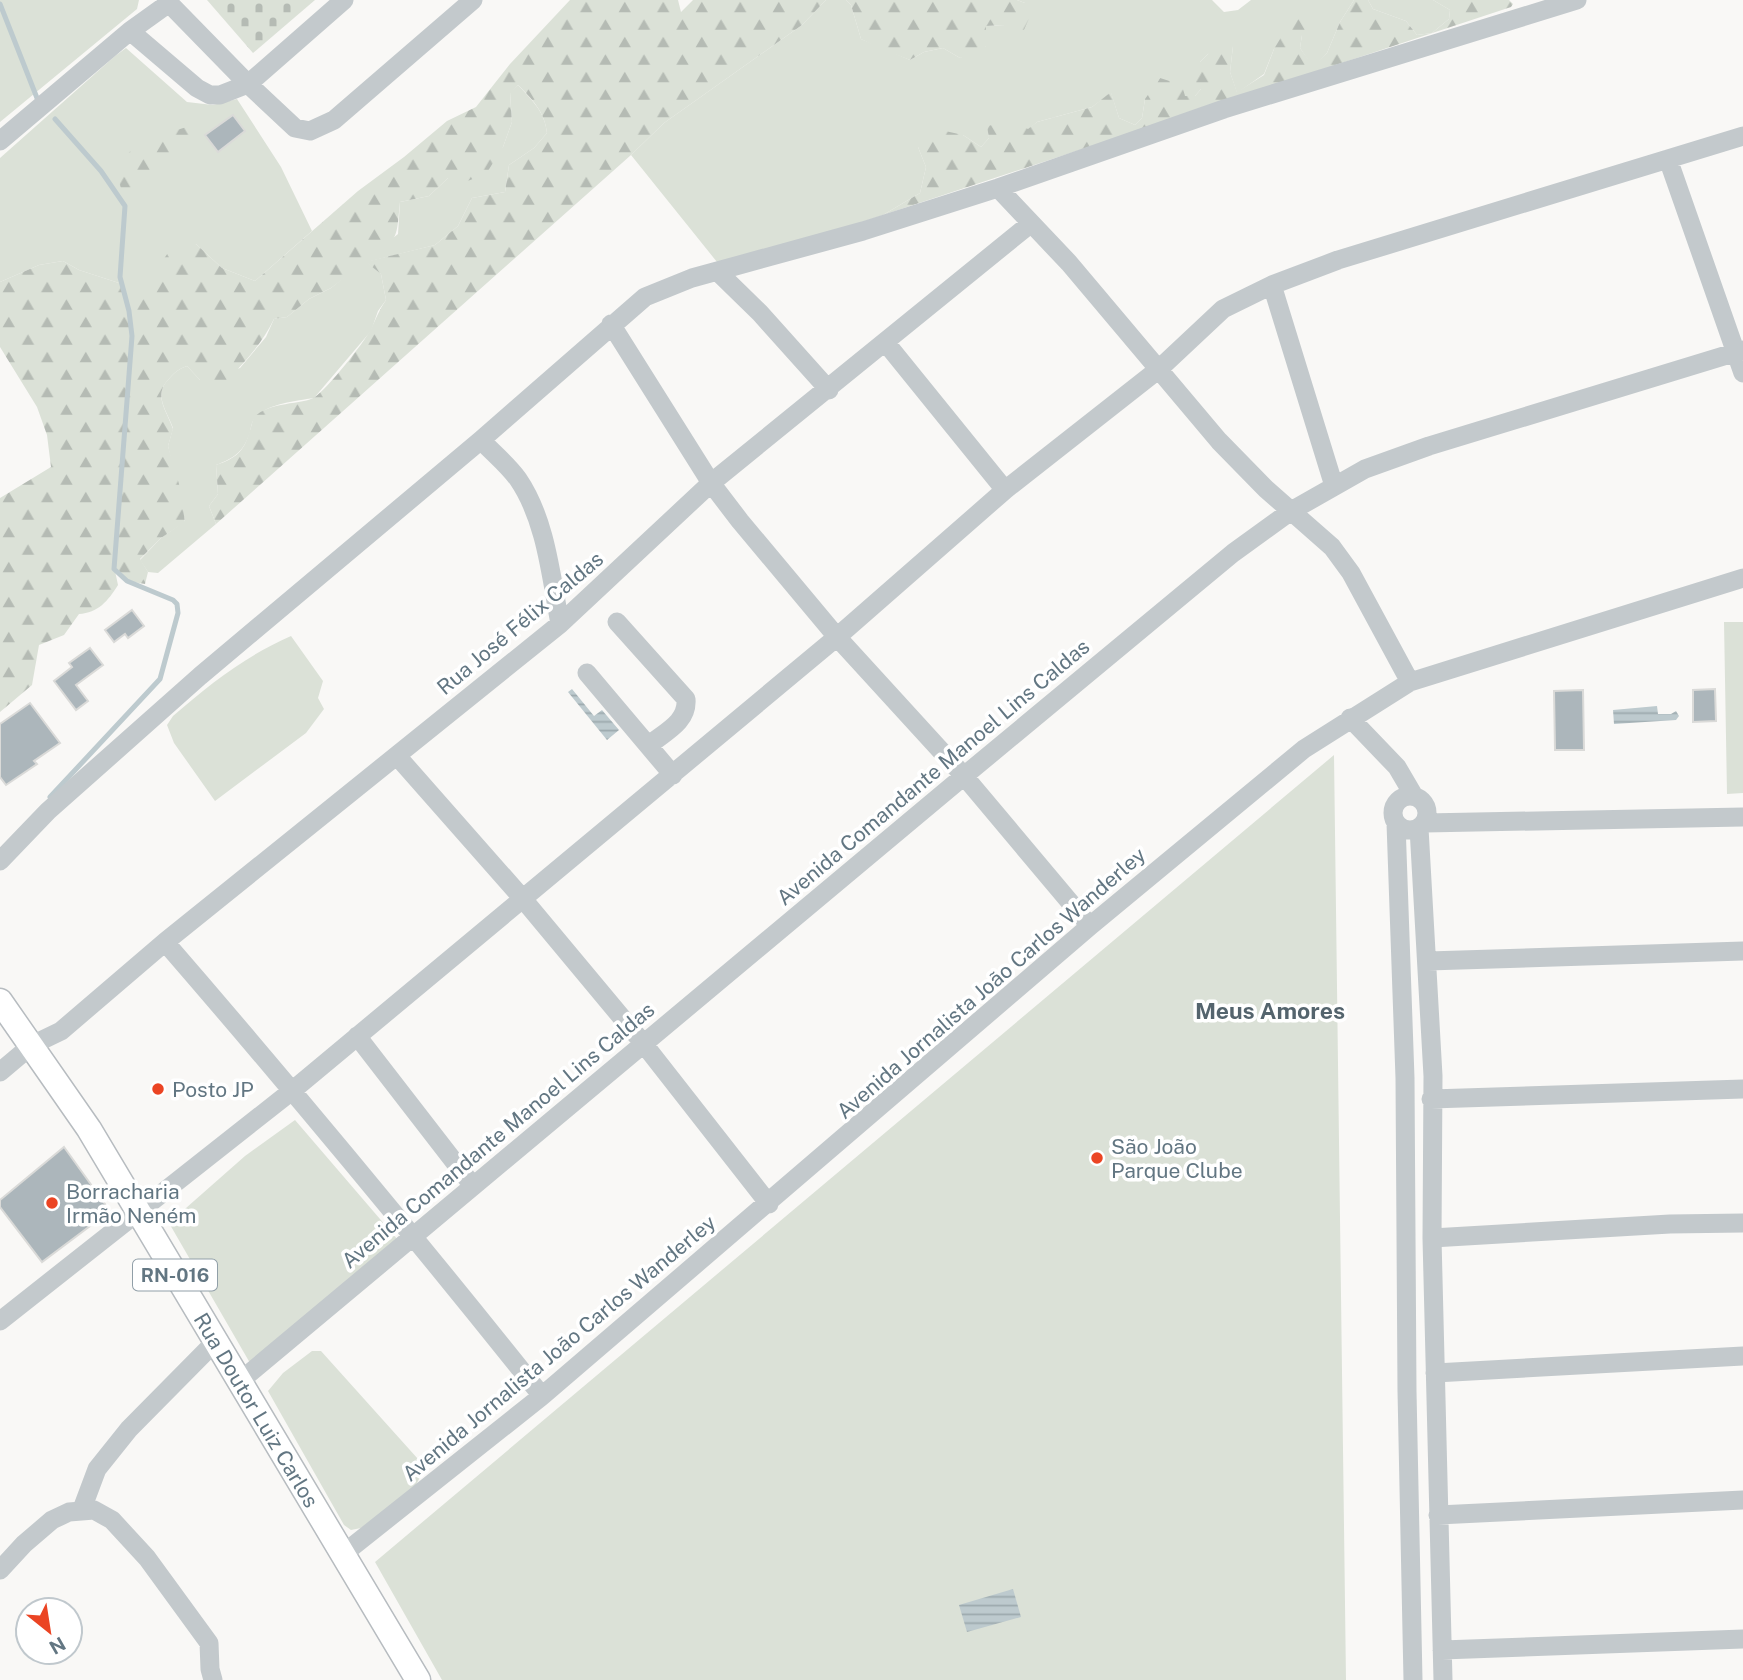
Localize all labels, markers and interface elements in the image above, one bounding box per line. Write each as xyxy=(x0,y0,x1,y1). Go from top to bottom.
street label: Rua José Félix Caldas xyxy=(432,546,608,700)
street label: Avenida Comandante Manoel Lins Caldas xyxy=(772,634,1094,910)
street label: Avenida Jornalista João Carlos Wanderley xyxy=(832,842,1150,1124)
street label: Avenida Comandante Manoel Lins Caldas xyxy=(337,997,659,1273)
district label: Meus Amores xyxy=(1195,997,1345,1024)
place label: Posto JP xyxy=(172,1077,254,1102)
marker: Posto JP xyxy=(150,1081,166,1097)
place label: São João Parque Clube xyxy=(1111,1134,1243,1183)
marker: São João Parque Clube xyxy=(1089,1150,1105,1166)
place label: Borracharia Irmão Neném xyxy=(66,1179,197,1228)
marker: Borracharia Irmão Neném xyxy=(44,1195,60,1211)
street label: Avenida Jornalista João Carlos Wanderley xyxy=(397,1210,721,1486)
road number: RN-016 xyxy=(133,1260,217,1290)
street label: Rua Doutor Luiz Carlos xyxy=(189,1308,324,1512)
north arrow xyxy=(14,1596,84,1666)
text: N xyxy=(46,1632,69,1659)

